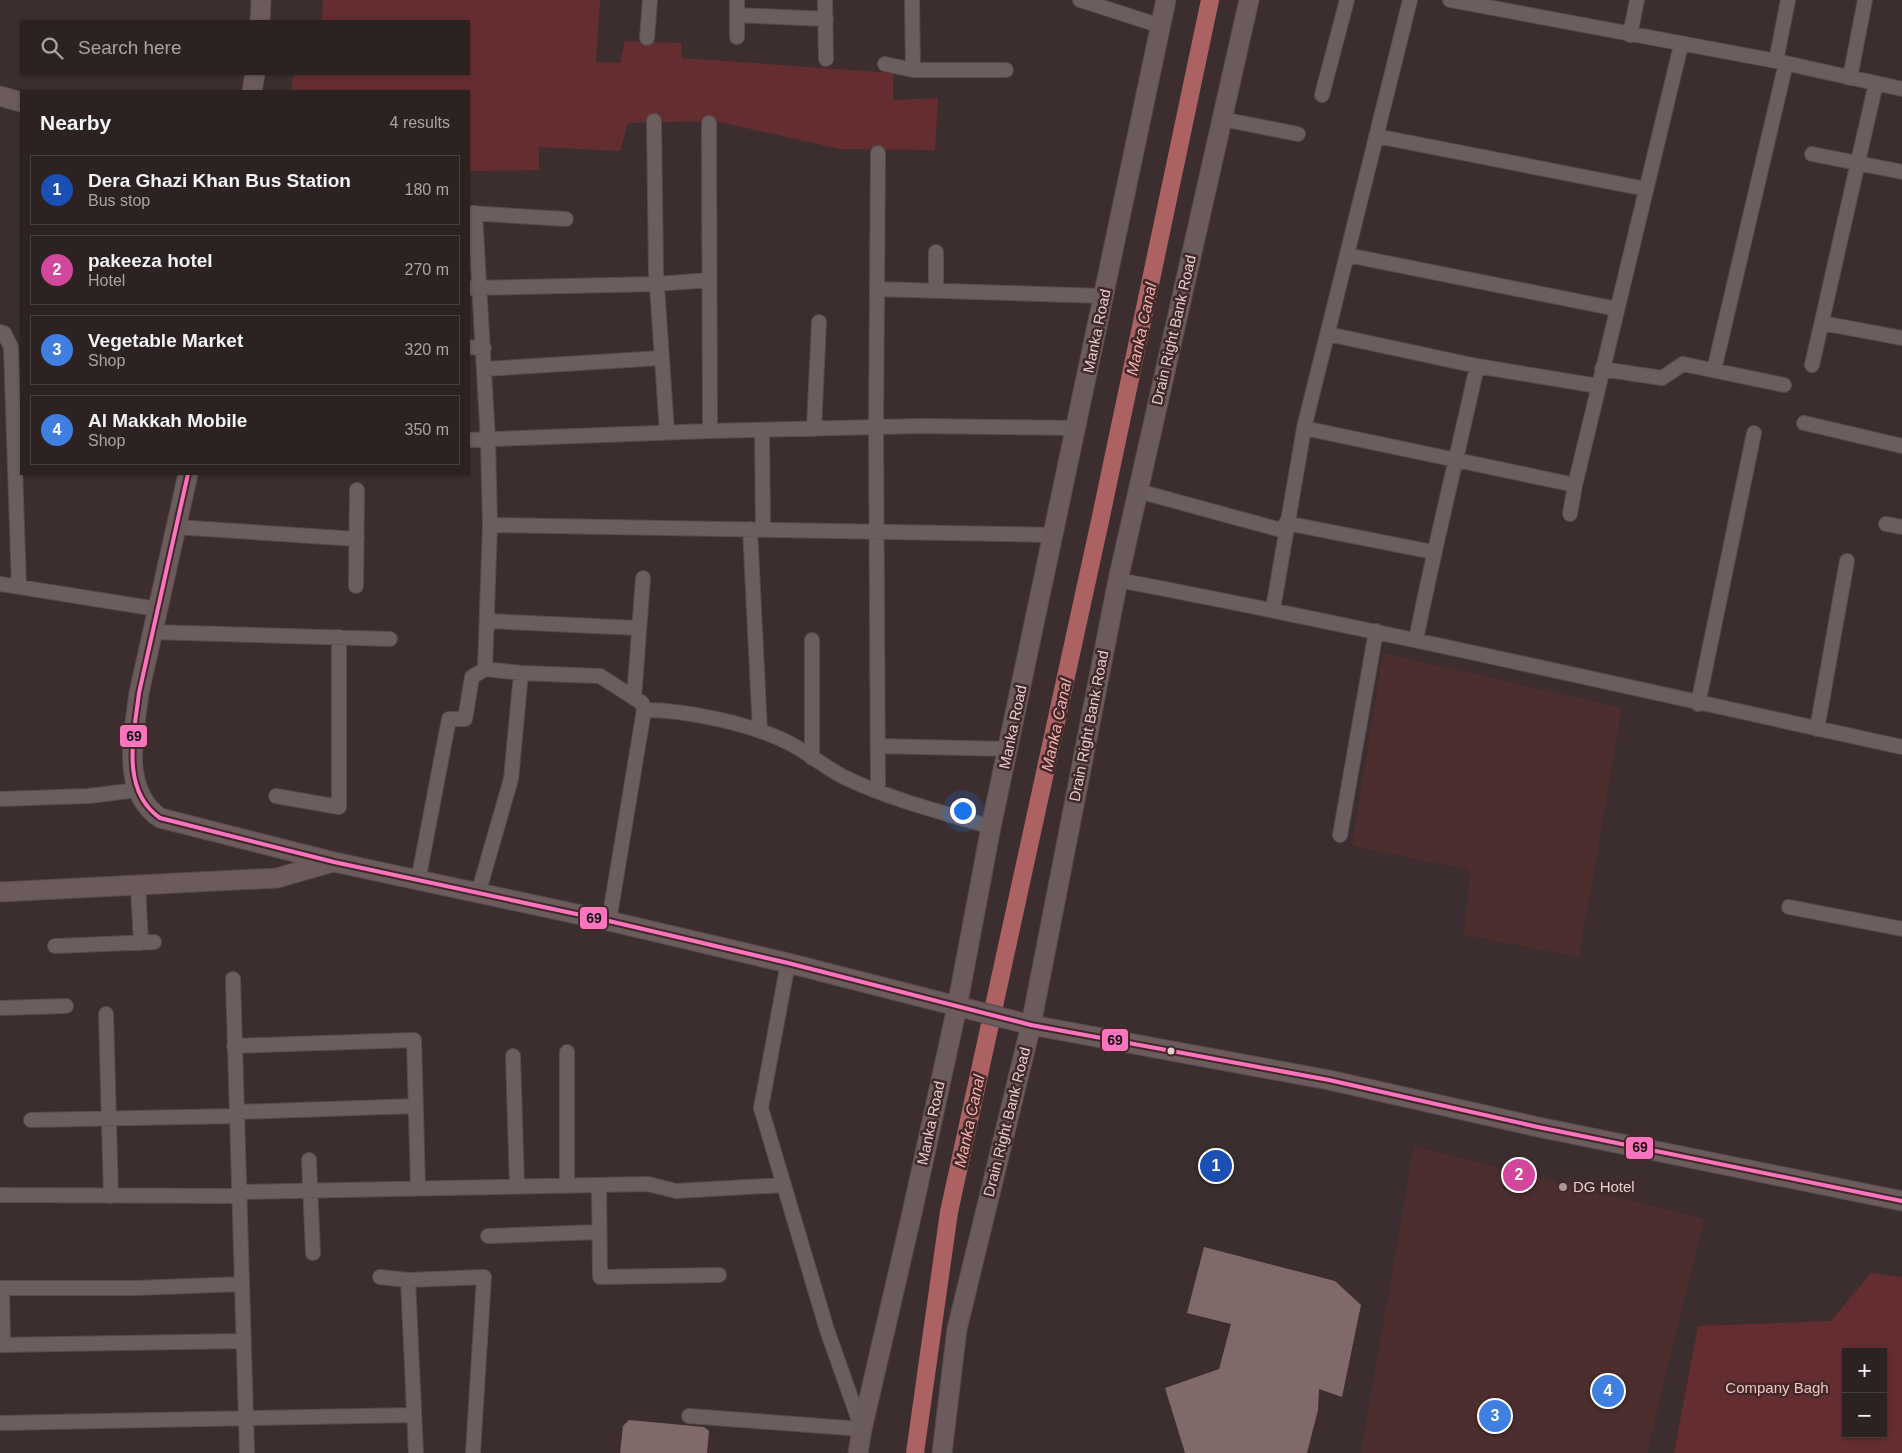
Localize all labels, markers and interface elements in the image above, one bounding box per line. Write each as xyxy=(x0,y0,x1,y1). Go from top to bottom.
search box xyxy=(20,20,470,75)
icon: search xyxy=(38,34,66,62)
text: Search here xyxy=(78,37,182,58)
text: Nearby xyxy=(40,111,111,134)
text: 4 results xyxy=(390,114,450,131)
text: Dera Ghazi Khan Bus Station xyxy=(88,170,351,191)
text: 1 xyxy=(53,181,61,198)
text: 180 m xyxy=(405,181,449,198)
text: Bus stop xyxy=(88,192,150,209)
text: pakeeza hotel xyxy=(88,250,213,271)
street label: Drain Right Bank Road xyxy=(1148,253,1199,407)
text: 2 xyxy=(53,261,61,278)
text: 270 m xyxy=(405,261,449,278)
text: Hotel xyxy=(88,272,125,289)
water label: Manka Canal xyxy=(1123,281,1160,377)
street label: Manka Road xyxy=(1079,288,1114,374)
text: Vegetable Market xyxy=(88,330,243,351)
text: 3 xyxy=(53,341,61,358)
text: 320 m xyxy=(405,341,449,358)
text: Shop xyxy=(88,352,125,369)
text: Al Makkah Mobile xyxy=(88,410,247,431)
text: 4 xyxy=(53,421,61,438)
text: 350 m xyxy=(405,421,449,438)
text: Shop xyxy=(88,432,125,449)
street label: Drain Right Bank Road xyxy=(1066,649,1111,803)
water label: Manka Canal xyxy=(1038,677,1075,773)
street label: Manka Road xyxy=(995,684,1030,770)
line badge: 69 xyxy=(119,724,148,748)
text: 69 xyxy=(126,728,142,744)
your location xyxy=(950,798,976,824)
line badge: 69 xyxy=(579,906,608,930)
text: 69 xyxy=(586,910,602,926)
line badge: 69 xyxy=(1101,1028,1129,1052)
text: 69 xyxy=(1107,1032,1123,1048)
street label: Drain Right Bank Road xyxy=(980,1045,1033,1198)
unlabelled marker xyxy=(1166,1046,1176,1056)
water label: Manka Canal xyxy=(951,1073,988,1169)
street label: Manka Road xyxy=(913,1080,948,1166)
line badge: 69 xyxy=(1625,1136,1654,1160)
text: 69 xyxy=(1632,1139,1648,1155)
pin: 1 xyxy=(1200,1147,1232,1185)
pin: 2 xyxy=(1503,1156,1535,1194)
place label: DG Hotel xyxy=(1573,1178,1635,1195)
marker: DG Hotel xyxy=(1557,1181,1569,1193)
map controls xyxy=(1842,1348,1887,1438)
button: + xyxy=(1842,1348,1887,1393)
pin: 4 xyxy=(1592,1372,1624,1410)
park label: Company Bagh xyxy=(1725,1379,1829,1396)
button: − xyxy=(1842,1393,1887,1438)
pin: 3 xyxy=(1479,1397,1511,1435)

